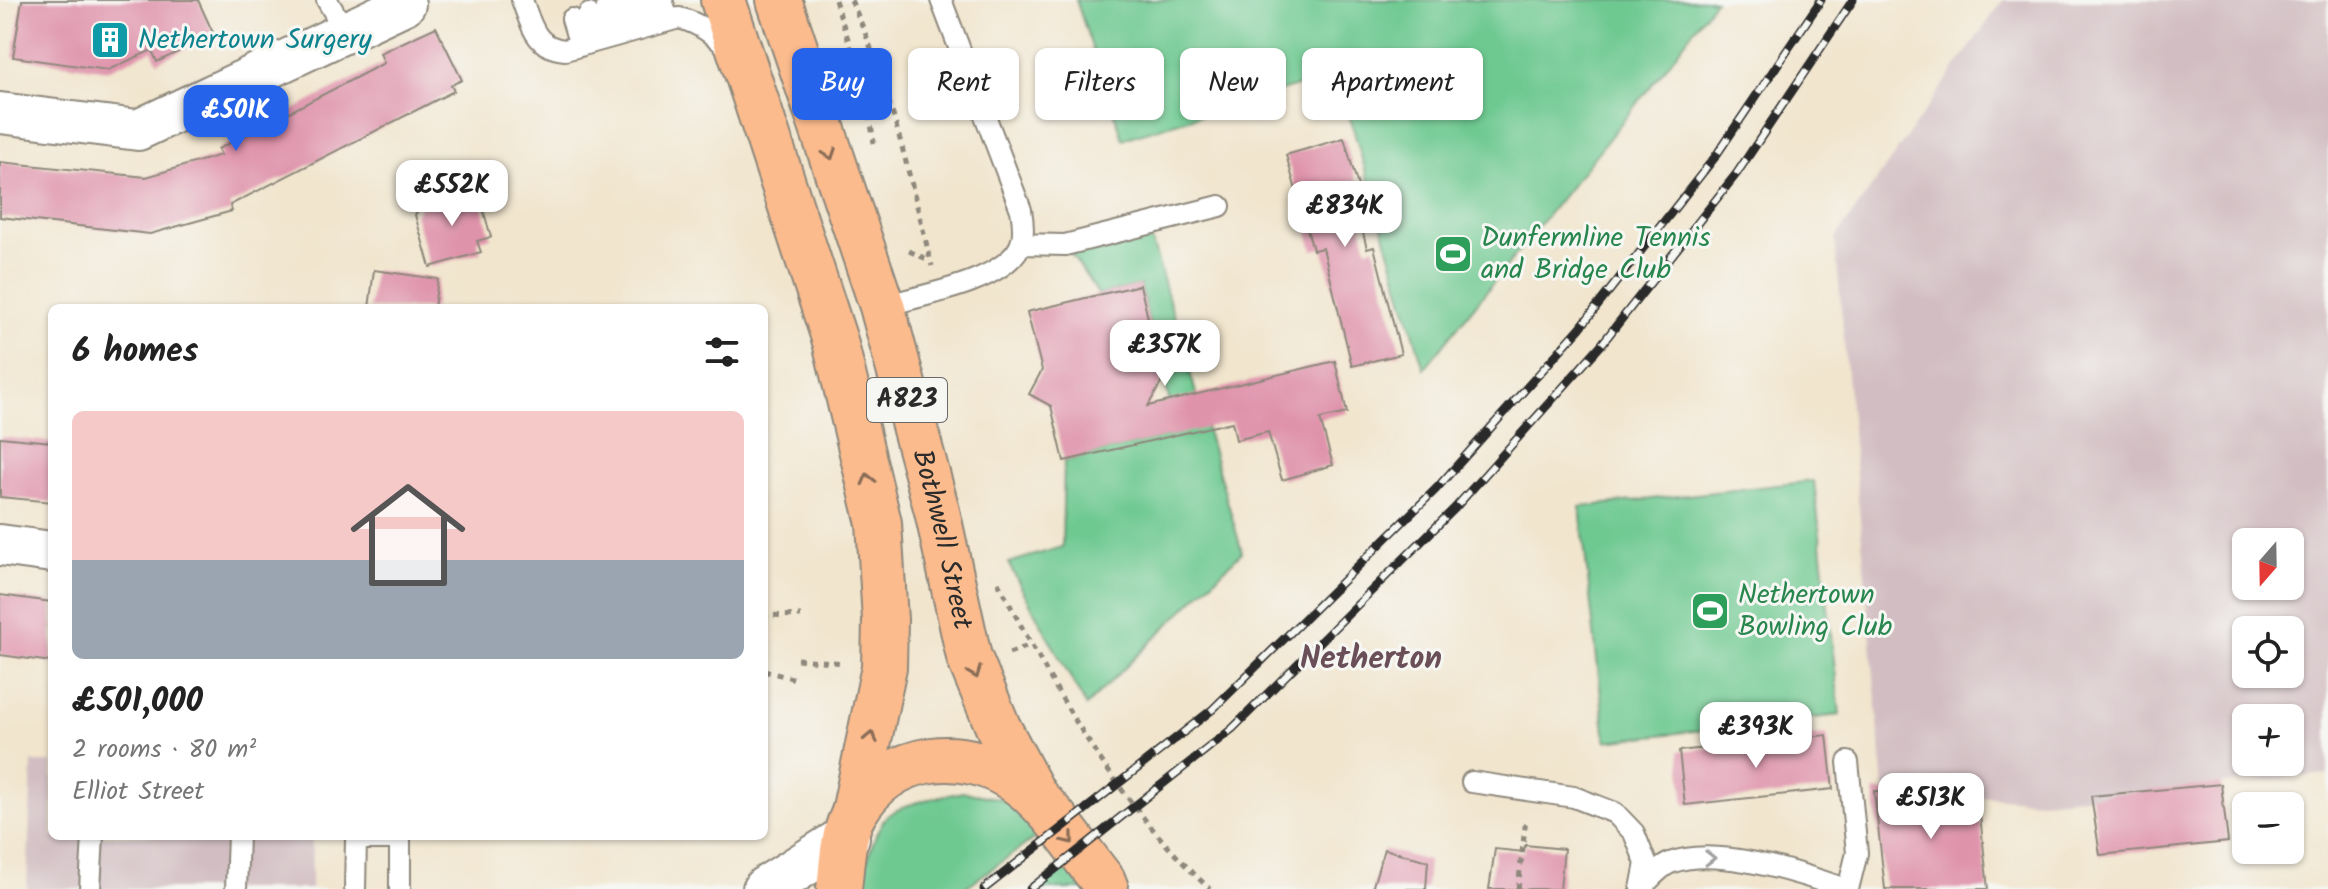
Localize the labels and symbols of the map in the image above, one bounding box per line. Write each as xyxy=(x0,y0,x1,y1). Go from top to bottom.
place label: Nethertown Surgery xyxy=(138,18,373,63)
building icon: Nethertown Surgery xyxy=(89,19,131,61)
pin: £501K xyxy=(180,85,292,153)
one-way arrow xyxy=(821,146,837,160)
pin: £552K xyxy=(396,160,508,228)
pin: £834K xyxy=(1289,181,1401,249)
place label: Dunfermline Tennis and Bridge Club xyxy=(1481,216,1711,293)
sports icon: Dunfermline Tennis and Bridge Club xyxy=(1432,233,1474,275)
pin: £357K xyxy=(1109,320,1221,388)
road number: A823 xyxy=(867,378,947,422)
street label: Bothwell Street xyxy=(899,444,985,635)
one-way arrow xyxy=(861,473,878,487)
north arrow xyxy=(2232,528,2304,600)
place label: Nethertown Bowling Club xyxy=(1738,573,1892,650)
sports icon: Nethertown Bowling Club xyxy=(1689,590,1731,632)
district label: Netherton xyxy=(1300,634,1442,685)
one-way arrow xyxy=(965,665,982,679)
pin: £393K xyxy=(1700,702,1812,770)
one-way arrow xyxy=(861,730,878,744)
pin: £513K xyxy=(1875,773,1987,841)
one-way arrow xyxy=(1059,830,1074,844)
one-way arrow xyxy=(1704,849,1717,867)

